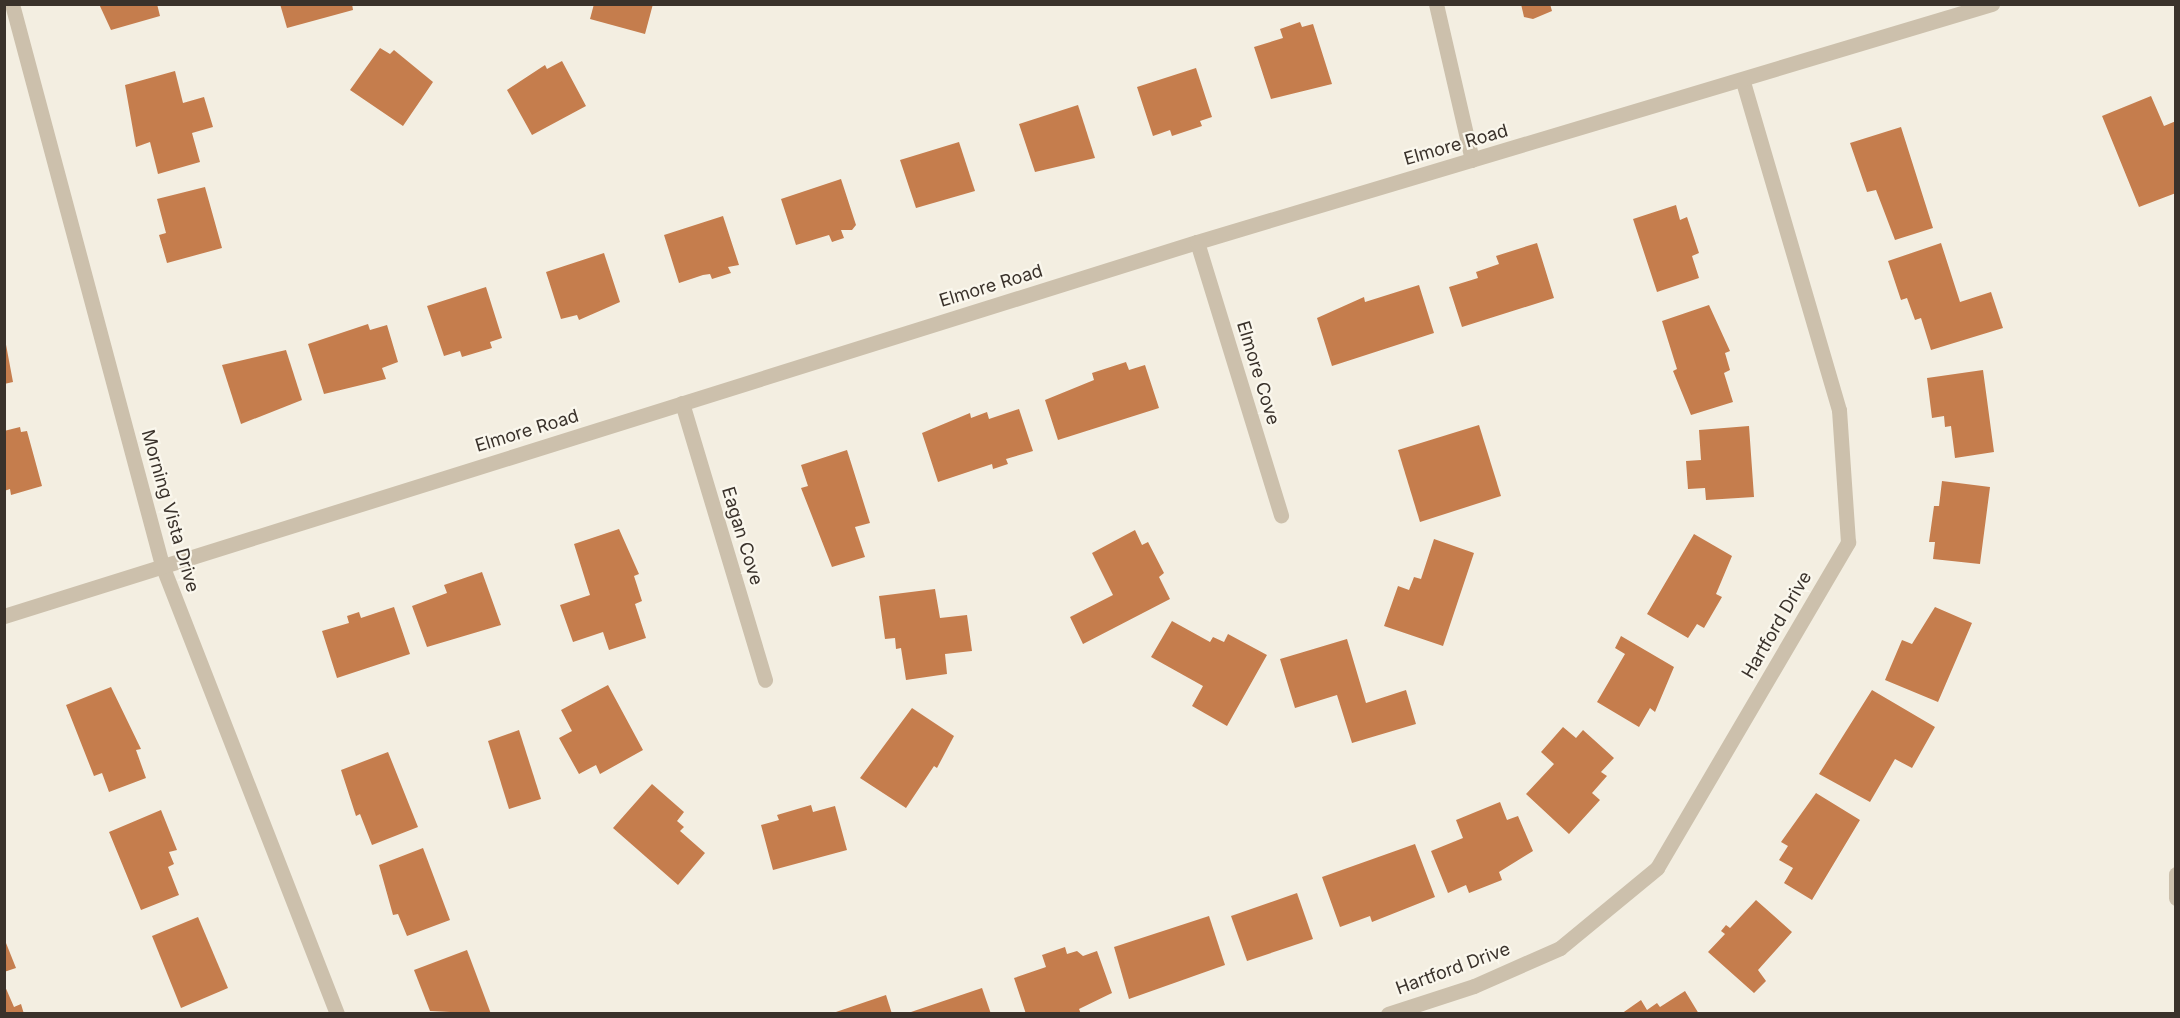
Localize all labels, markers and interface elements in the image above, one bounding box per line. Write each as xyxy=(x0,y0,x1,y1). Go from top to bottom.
street label: Elmore Road xyxy=(1402,120,1510,170)
street label: Elmore Road xyxy=(937,260,1045,312)
street label: Elmore Cove xyxy=(1232,318,1284,428)
street label: Elmore Road xyxy=(473,405,581,457)
street label: Morning Vista Drive xyxy=(136,427,204,595)
street label: Eagan Cove xyxy=(717,484,767,588)
street label: Hartford Drive xyxy=(1738,568,1816,682)
street label: Hartford Drive xyxy=(1393,938,1513,1000)

